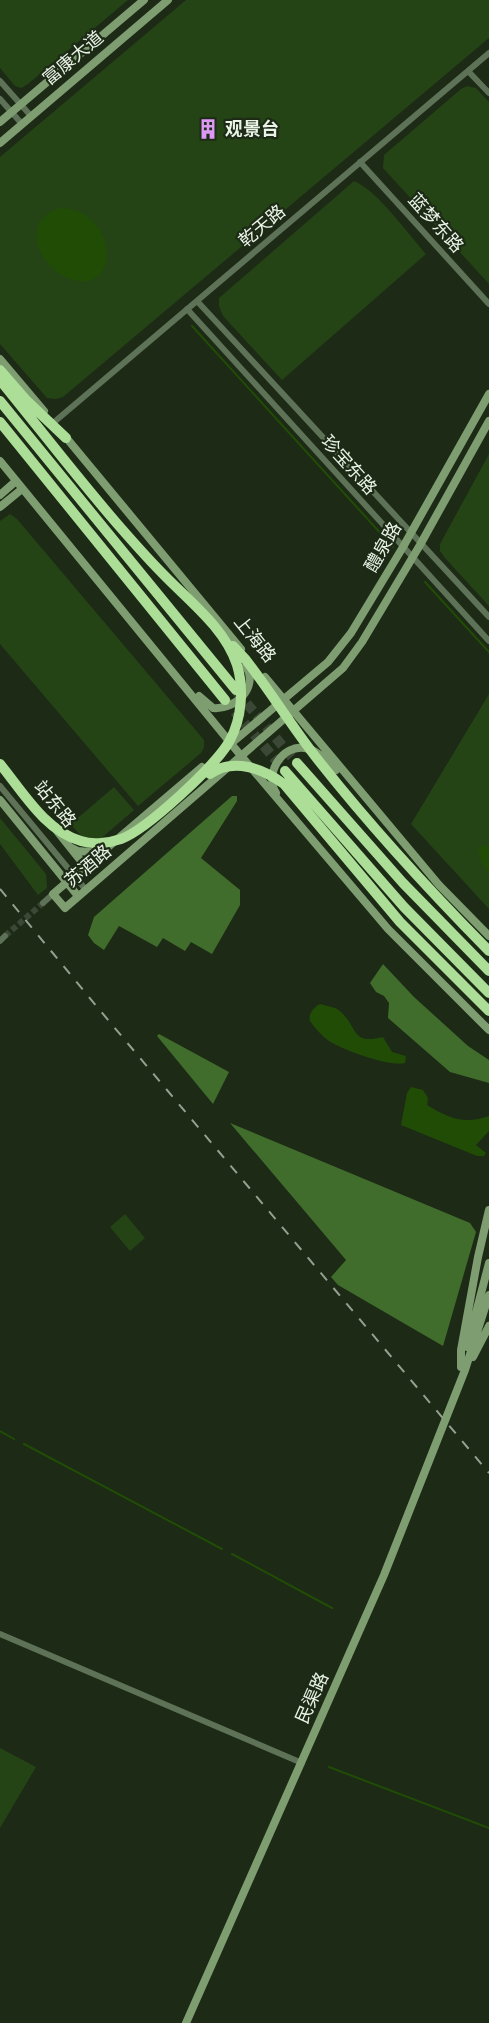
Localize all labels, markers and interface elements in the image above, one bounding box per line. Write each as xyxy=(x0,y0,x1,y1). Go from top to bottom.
street label: 富康大道 xyxy=(38,26,108,90)
building icon: 观景台 xyxy=(196,117,220,141)
place label: 观景台 xyxy=(225,117,279,140)
street label: 蓝梦东路 xyxy=(404,188,469,257)
street label: 乾天路 xyxy=(234,199,290,252)
street label: 珍宝东路 xyxy=(317,430,382,499)
street label: 醴泉路 xyxy=(359,518,406,576)
street label: 上海路 xyxy=(229,610,281,667)
street label: 站东路 xyxy=(29,775,81,832)
street label: 苏酒路 xyxy=(60,839,116,892)
street label: 民渠路 xyxy=(290,1668,333,1727)

